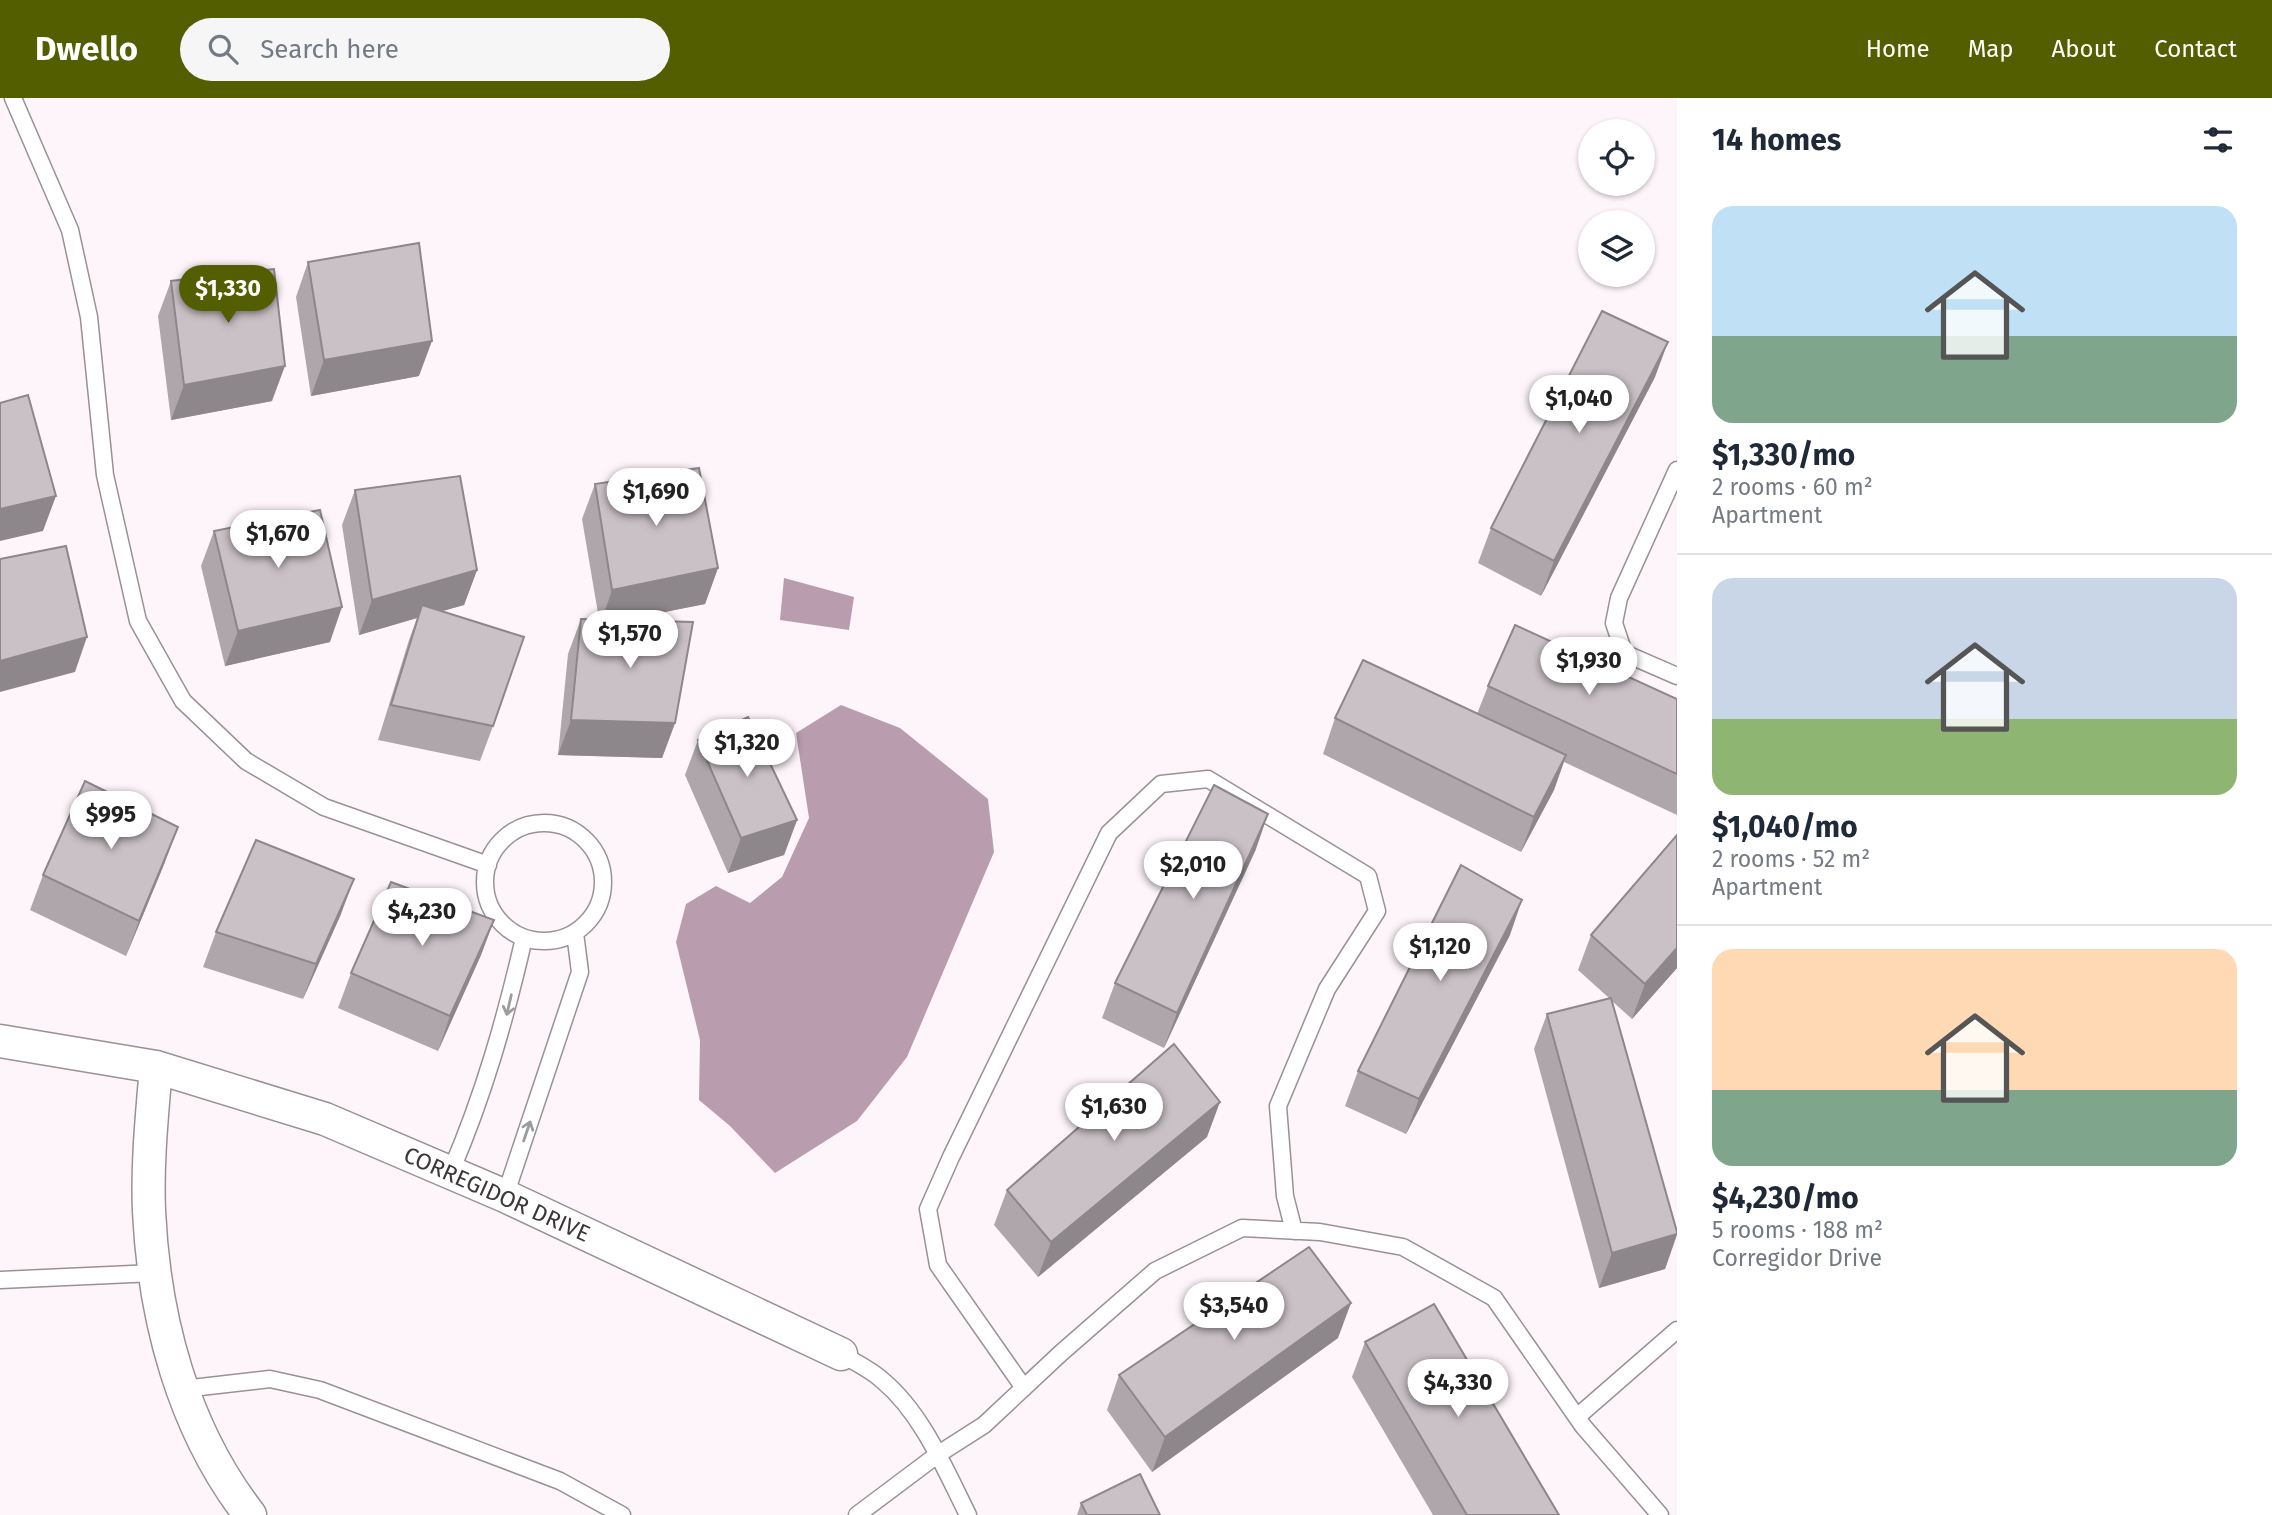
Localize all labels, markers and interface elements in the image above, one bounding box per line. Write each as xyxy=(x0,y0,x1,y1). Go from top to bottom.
search box xyxy=(180,18,670,81)
text: Dwello xyxy=(35,29,138,69)
icon: search xyxy=(204,30,242,68)
text: Search here xyxy=(260,34,399,65)
text: Home xyxy=(1866,35,1930,63)
text: Map xyxy=(1968,35,2014,63)
text: About xyxy=(2052,35,2116,63)
text: Contact xyxy=(2154,35,2237,63)
map controls xyxy=(1578,119,1655,287)
button: locate xyxy=(1578,119,1655,196)
icon: filters xyxy=(2199,121,2237,159)
text: 14 homes xyxy=(1712,122,1841,158)
button: layers xyxy=(1578,210,1655,287)
icon: home xyxy=(1912,252,2038,378)
pin: $1,330 xyxy=(171,266,285,325)
text: $1,330 xyxy=(195,274,261,302)
pin: $1,040 xyxy=(1522,376,1636,435)
text: $1,040 xyxy=(1545,384,1613,412)
text: $1,330/mo xyxy=(1712,437,1855,473)
pin: $1,690 xyxy=(599,468,713,528)
text: 2 rooms · 60 m² xyxy=(1712,473,1873,501)
text: $1,690 xyxy=(623,477,689,505)
text: Apartment xyxy=(1712,501,1822,529)
pin: $1,670 xyxy=(221,510,335,570)
text: $1,670 xyxy=(246,519,310,547)
pin: $1,570 xyxy=(573,610,687,670)
text: $1,570 xyxy=(598,619,662,647)
icon: home xyxy=(1912,624,2038,750)
pin: $1,930 xyxy=(1532,638,1646,697)
text: $1,930 xyxy=(1556,646,1622,674)
pin: $1,320 xyxy=(690,720,804,779)
text: $1,320 xyxy=(714,728,780,756)
pin: $995 xyxy=(70,792,152,851)
text: $995 xyxy=(86,800,136,828)
text: $1,040/mo xyxy=(1712,809,1858,845)
pin: $2,010 xyxy=(1136,842,1250,901)
text: 2 rooms · 52 m² xyxy=(1712,845,1870,873)
text: $2,010 xyxy=(1160,850,1226,878)
text: Apartment xyxy=(1712,873,1822,901)
pin: $4,230 xyxy=(365,888,479,948)
text: $4,230 xyxy=(388,897,456,925)
pin: $1,120 xyxy=(1383,924,1497,983)
text: $1,120 xyxy=(1409,932,1471,960)
one-way arrow xyxy=(502,993,515,1016)
icon: home xyxy=(1912,995,2038,1121)
pin: $1,630 xyxy=(1057,1084,1171,1143)
text: $1,630 xyxy=(1081,1092,1147,1120)
one-way arrow xyxy=(521,1120,534,1142)
street label: CORREGIDOR DRIVE xyxy=(400,1140,594,1248)
text: $4,230/mo xyxy=(1712,1180,1859,1216)
text: 5 rooms · 188 m² xyxy=(1712,1216,1883,1244)
text: Corregidor Drive xyxy=(1712,1244,1882,1272)
pin: $3,540 xyxy=(1177,1282,1291,1342)
text: $3,540 xyxy=(1199,1291,1269,1319)
pin: $4,330 xyxy=(1401,1360,1515,1419)
text: $4,330 xyxy=(1424,1368,1492,1396)

